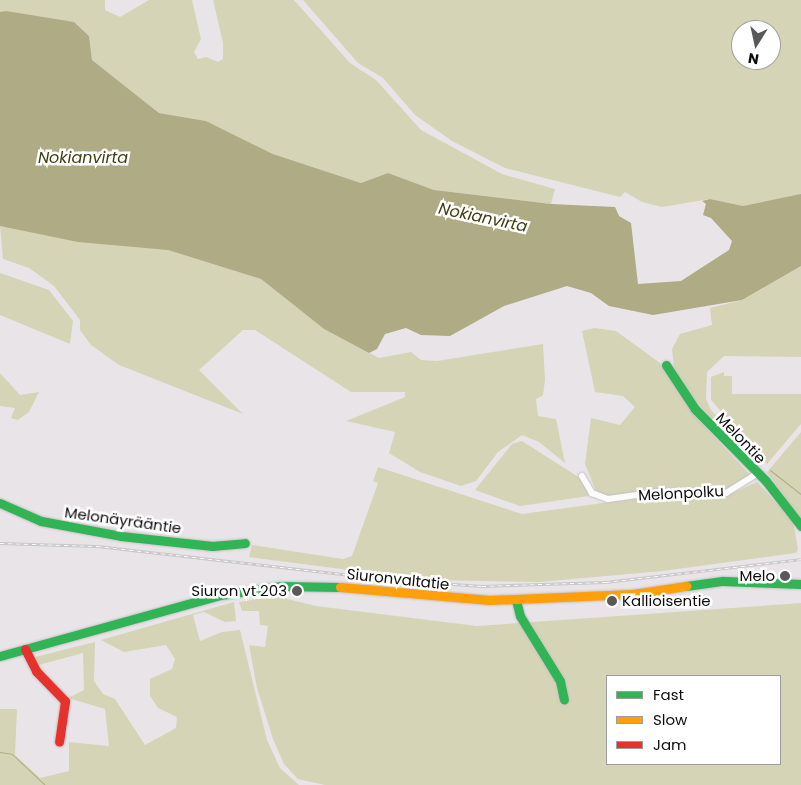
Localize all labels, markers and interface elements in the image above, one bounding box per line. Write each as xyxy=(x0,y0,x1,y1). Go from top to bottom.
north arrow xyxy=(731,20,781,70)
text: N xyxy=(747,48,760,70)
water label: Nokianvirta xyxy=(38,148,128,168)
water label: Nokianvirta xyxy=(437,199,529,237)
street label: Melontie xyxy=(712,409,770,467)
street label: Melonpolku xyxy=(638,482,724,504)
street label: Melonäyrääntie xyxy=(64,503,182,537)
street label: Siuronvaltatie xyxy=(346,565,450,593)
place label: Melo xyxy=(739,567,775,585)
marker: Melo xyxy=(779,570,791,582)
place label: Siuron vt 203 xyxy=(191,582,287,600)
marker: Siuron vt 203 xyxy=(291,585,303,597)
place label: Kallioisentie xyxy=(622,592,711,610)
marker: Kallioisentie xyxy=(606,595,618,607)
legend xyxy=(606,675,781,765)
text: Fast xyxy=(653,684,684,705)
text: Slow xyxy=(653,709,687,730)
text: Jam xyxy=(653,734,687,755)

